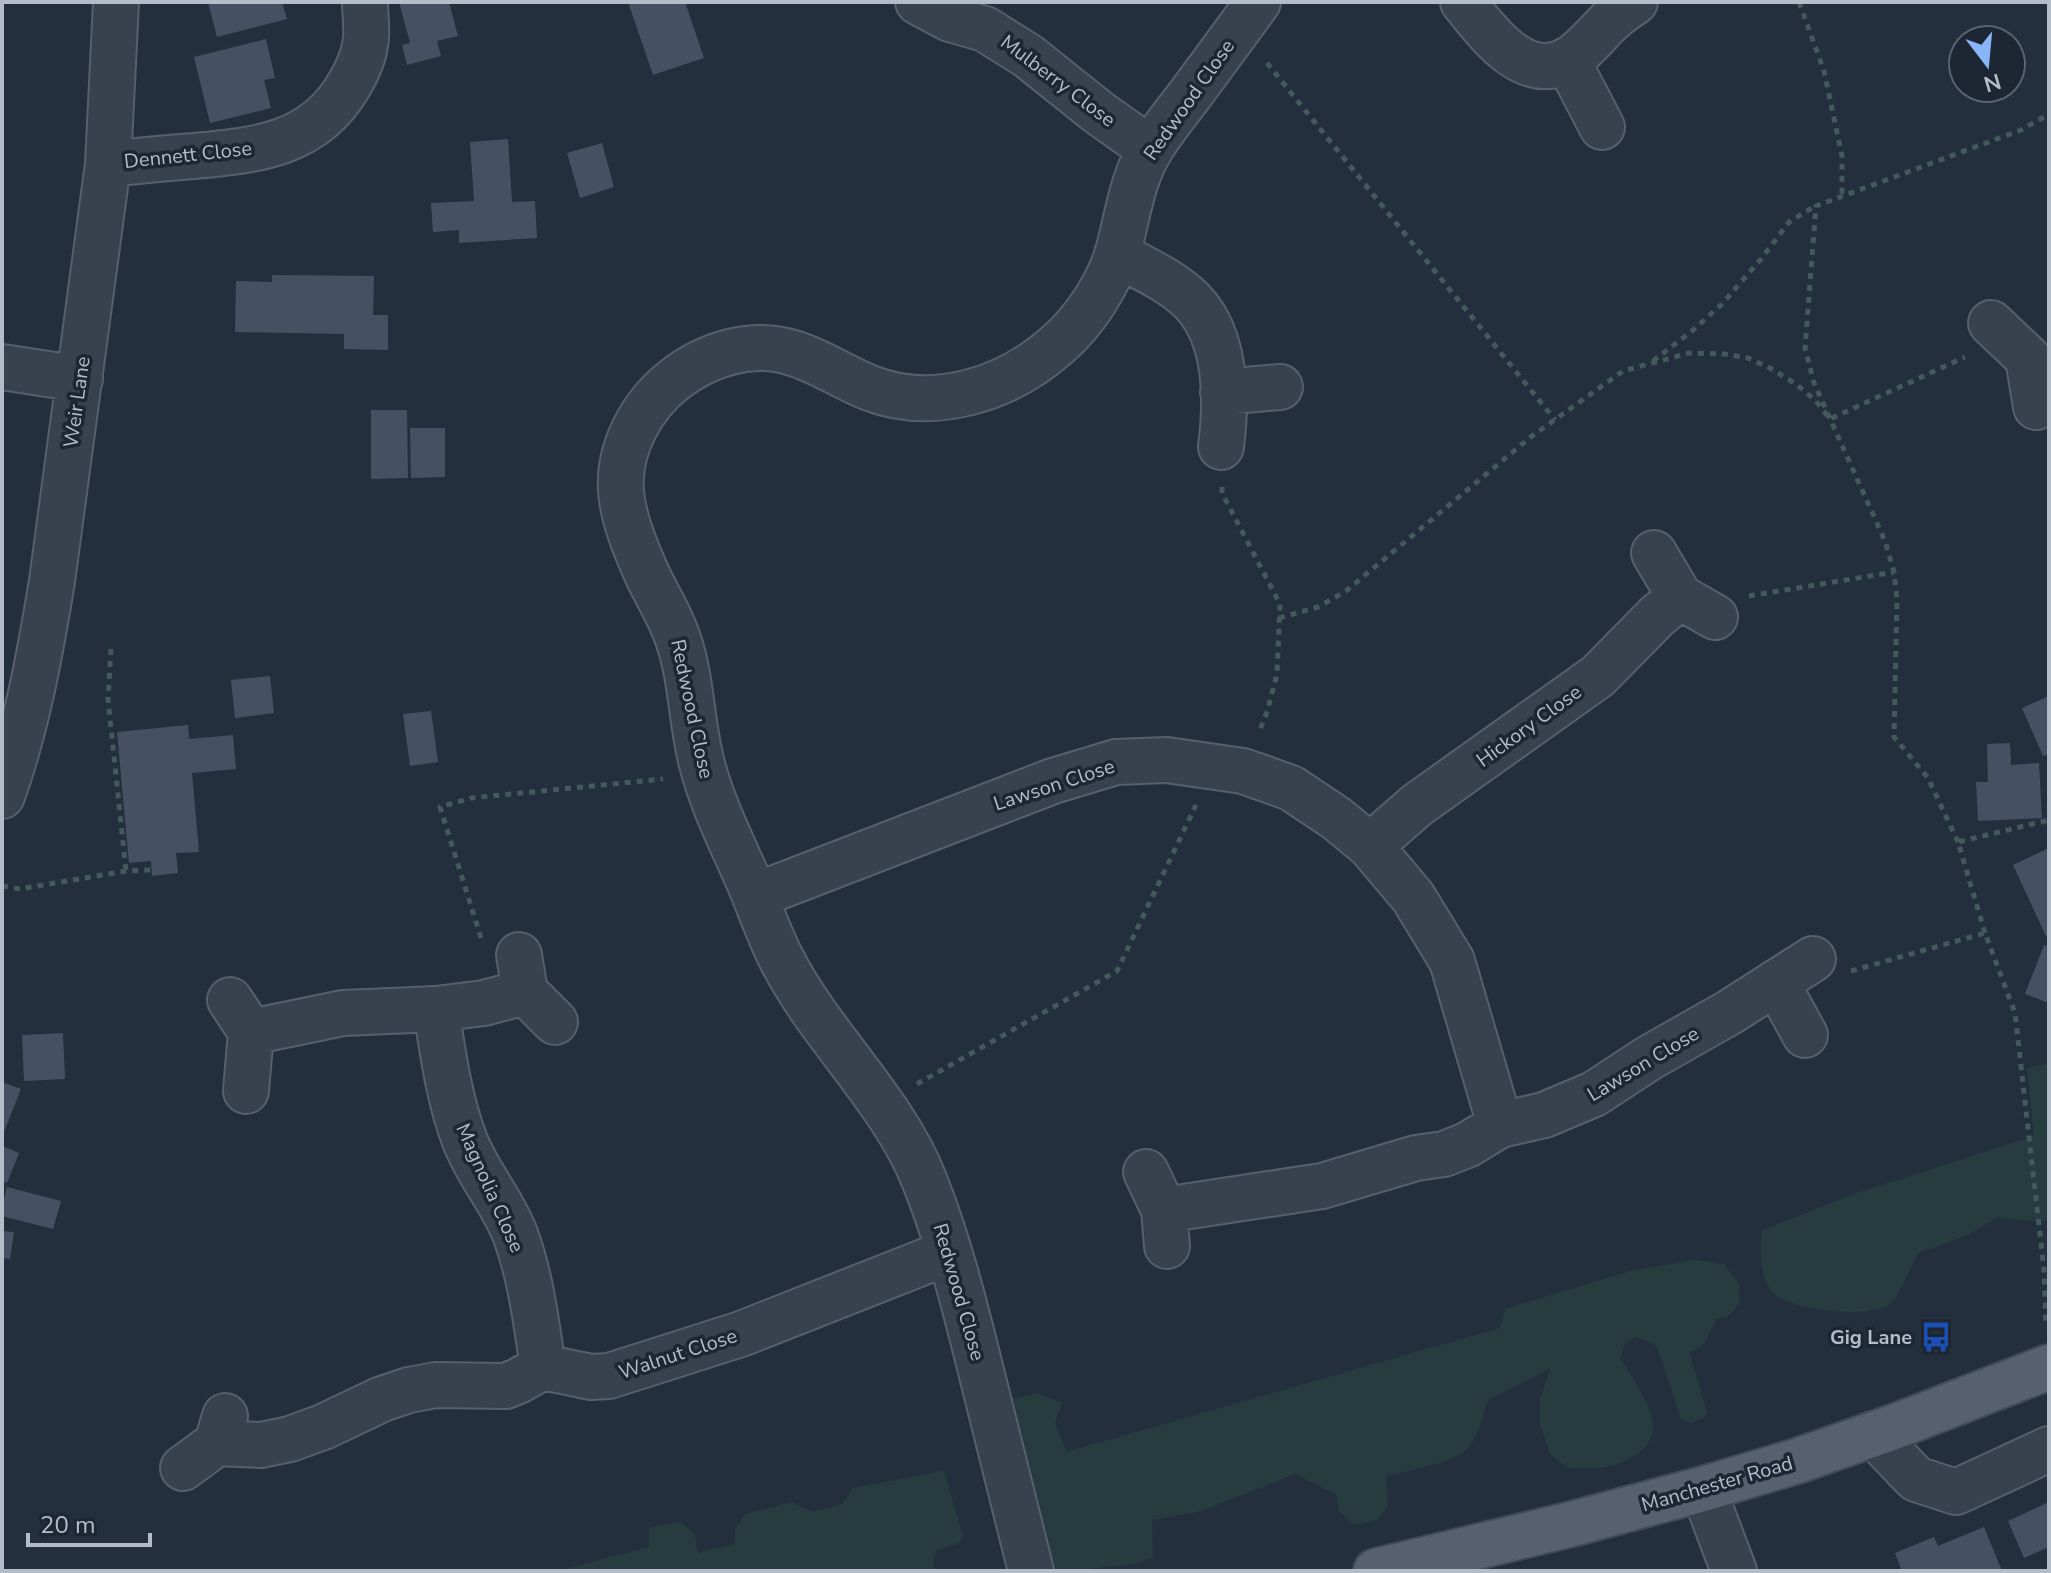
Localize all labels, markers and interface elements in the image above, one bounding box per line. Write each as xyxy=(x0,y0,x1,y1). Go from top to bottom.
north arrow xyxy=(1947,24,2027,104)
street label: Mulberry Close xyxy=(995,29,1121,133)
street label: Redwood Close xyxy=(1137,34,1241,166)
text: N xyxy=(1980,66,2004,99)
street label: Dennett Close xyxy=(123,135,253,175)
street label: Weir Lane xyxy=(57,355,97,449)
street label: Redwood Close xyxy=(664,637,720,781)
street label: Hickory Close xyxy=(1471,679,1587,773)
street label: Lawson Close xyxy=(990,753,1118,817)
street label: Lawson Close xyxy=(1582,1020,1704,1108)
street label: Magnolia Close xyxy=(449,1119,531,1257)
street label: Redwood Close xyxy=(926,1220,992,1364)
bus stop icon: Gig Lane xyxy=(1919,1320,1953,1354)
street label: Walnut Close xyxy=(615,1322,741,1386)
place label: Gig Lane xyxy=(1830,1324,1912,1351)
street label: Manchester Road xyxy=(1638,1449,1796,1519)
scale bar xyxy=(28,1497,150,1547)
text: 20 m xyxy=(40,1509,96,1541)

